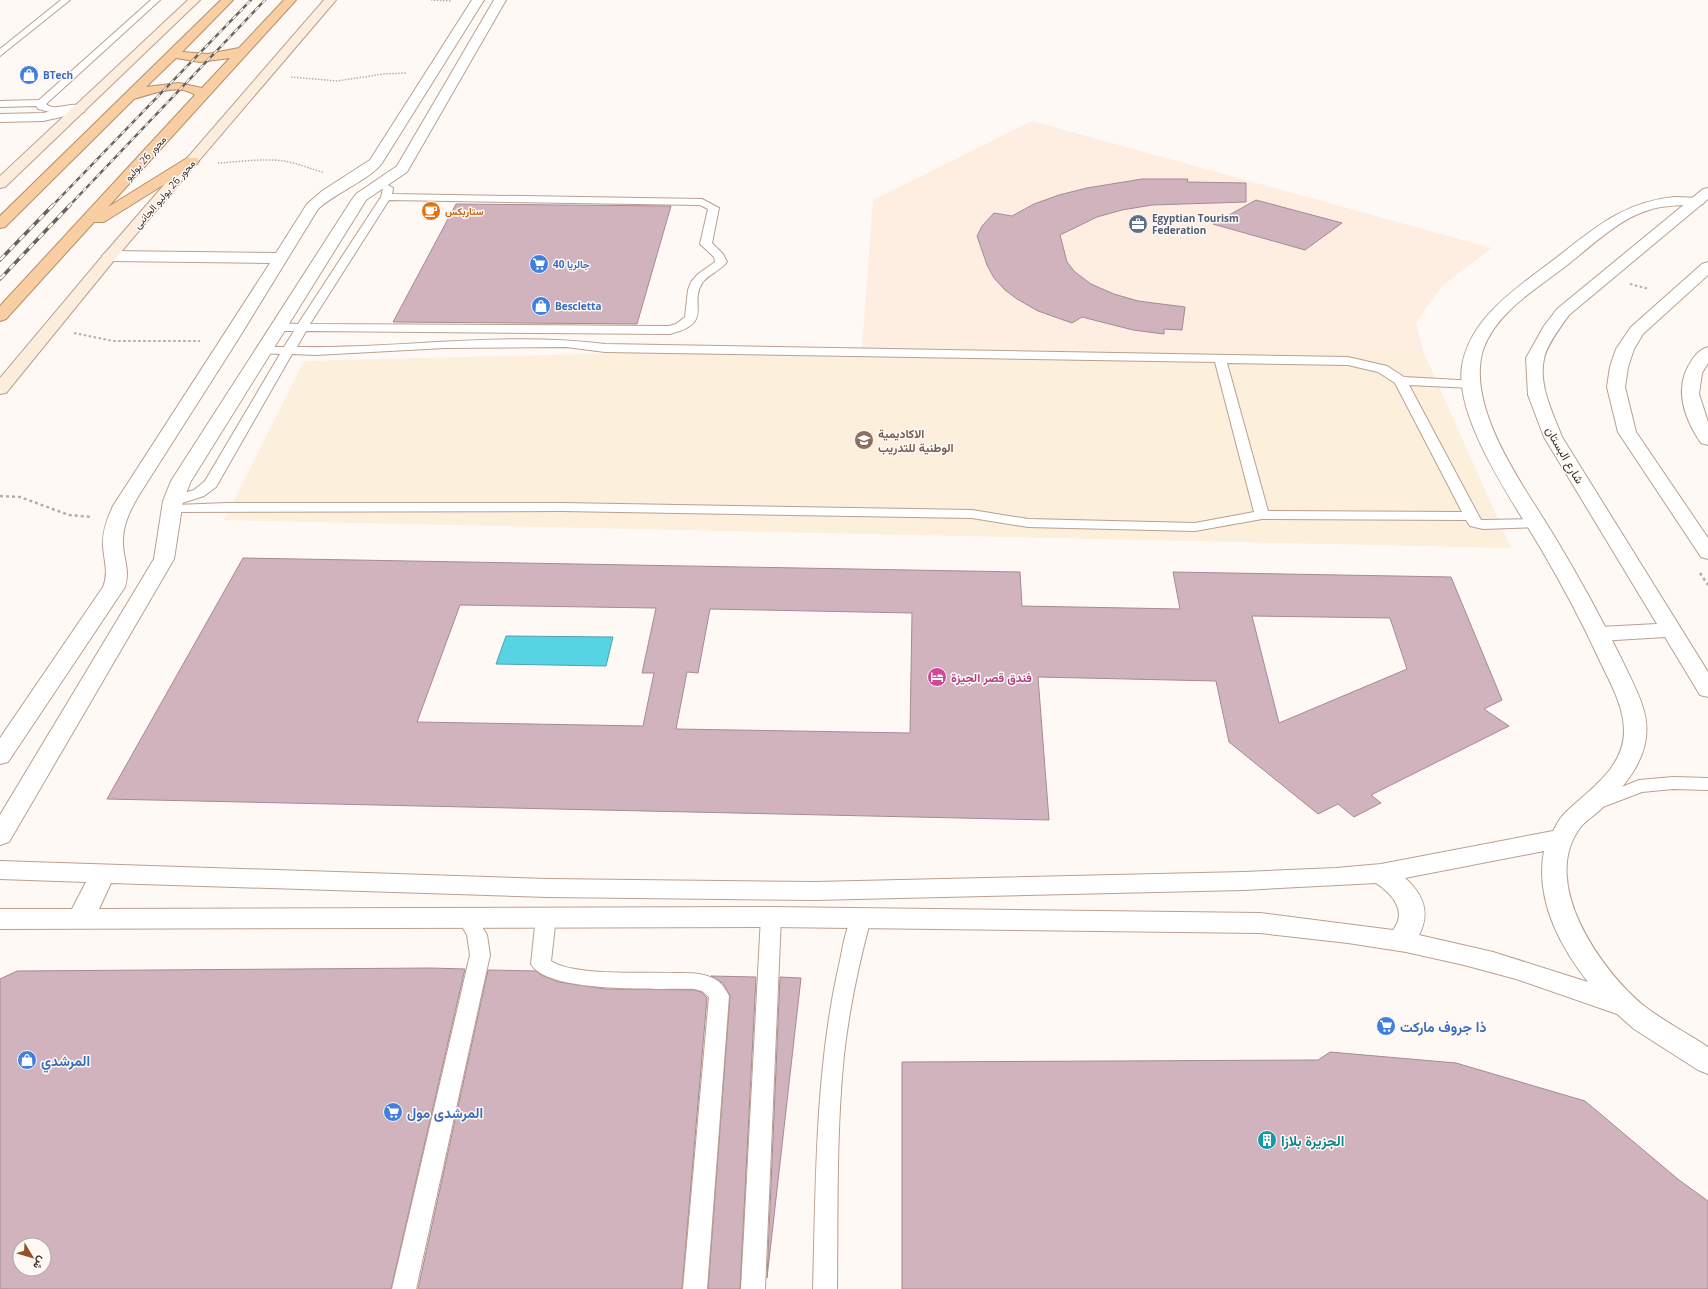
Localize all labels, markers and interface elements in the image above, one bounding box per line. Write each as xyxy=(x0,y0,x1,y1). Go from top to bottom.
shop icon: BTech xyxy=(18,64,40,86)
place label: BTech xyxy=(43,68,73,82)
street label: محور 26 يوليو xyxy=(121,132,169,184)
street label: محور 26 يوليو الجانبى xyxy=(130,156,198,232)
cafe icon: ستاربكس xyxy=(420,200,442,222)
place label: ستاربكس xyxy=(445,204,484,218)
place label: Egyptian Tourism Federation xyxy=(1152,211,1239,237)
office icon: Egyptian Tourism Federation xyxy=(1127,213,1149,235)
supermarket icon: جالريا 40 xyxy=(528,253,550,275)
place label: جالريا 40 xyxy=(553,257,590,271)
shop icon: Bescletta xyxy=(530,295,552,317)
place label: Bescletta xyxy=(555,299,601,313)
street label: شارع البستان xyxy=(1541,423,1588,487)
place label: الاكاديمية الوطنية للتدريب xyxy=(878,425,954,456)
school or university icon: الاكاديمية الوطنية للتدريب xyxy=(853,429,875,451)
hotel icon: فندق قصر الجيزة xyxy=(926,666,948,688)
place label: فندق قصر الجيزة xyxy=(951,669,1032,686)
supermarket icon: ذا جروف ماركت xyxy=(1375,1015,1397,1037)
place label: ذا جروف ماركت xyxy=(1400,1017,1486,1036)
shop icon: المرشدي xyxy=(16,1049,38,1071)
place label: المرشدي xyxy=(41,1051,90,1073)
supermarket icon: المرشدى مول xyxy=(382,1101,404,1123)
place label: المرشدى مول xyxy=(407,1103,483,1122)
building icon: الجزيرة بلازا xyxy=(1256,1129,1278,1151)
place label: الجزيرة بلازا xyxy=(1281,1131,1344,1150)
north arrow xyxy=(12,1237,52,1277)
text: ش xyxy=(30,1254,50,1273)

